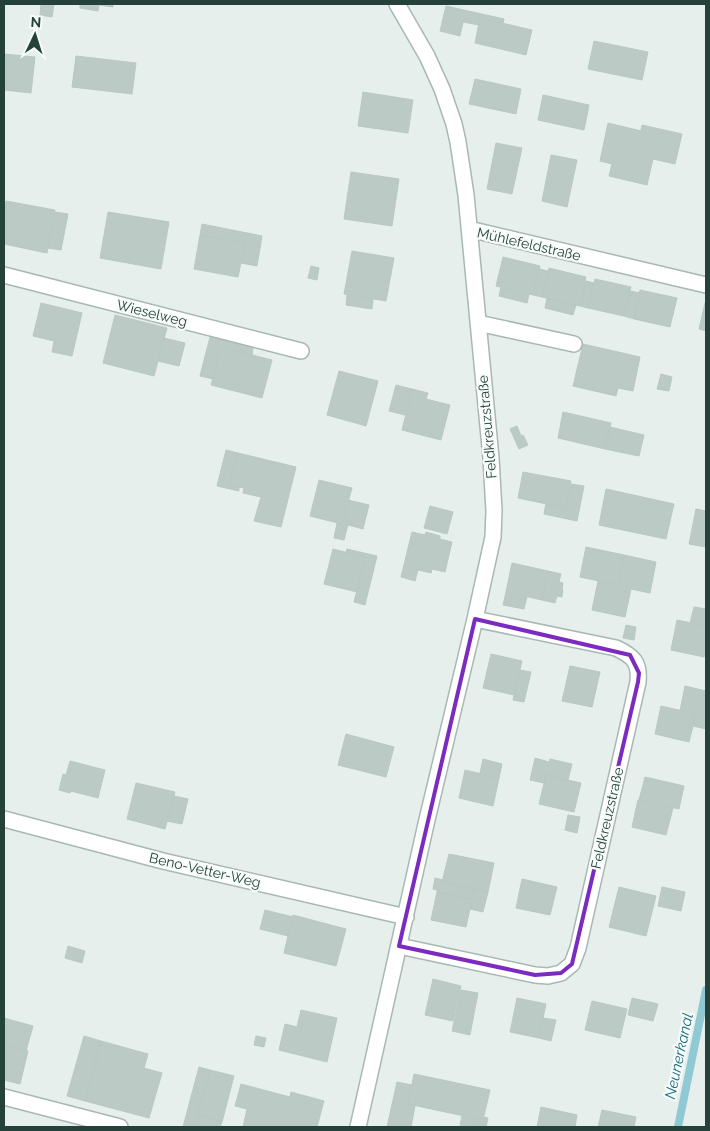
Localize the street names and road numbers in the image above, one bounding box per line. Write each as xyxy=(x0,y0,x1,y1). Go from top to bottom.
street label: Mühlefeldstraße xyxy=(476,224,582,264)
street label: Wieselweg xyxy=(115,296,189,330)
street label: Feldkreuzstraße xyxy=(475,375,499,479)
street label: Feldkreuzstraße xyxy=(588,766,626,870)
street label: Beno-Vetter-Weg xyxy=(148,849,262,891)

